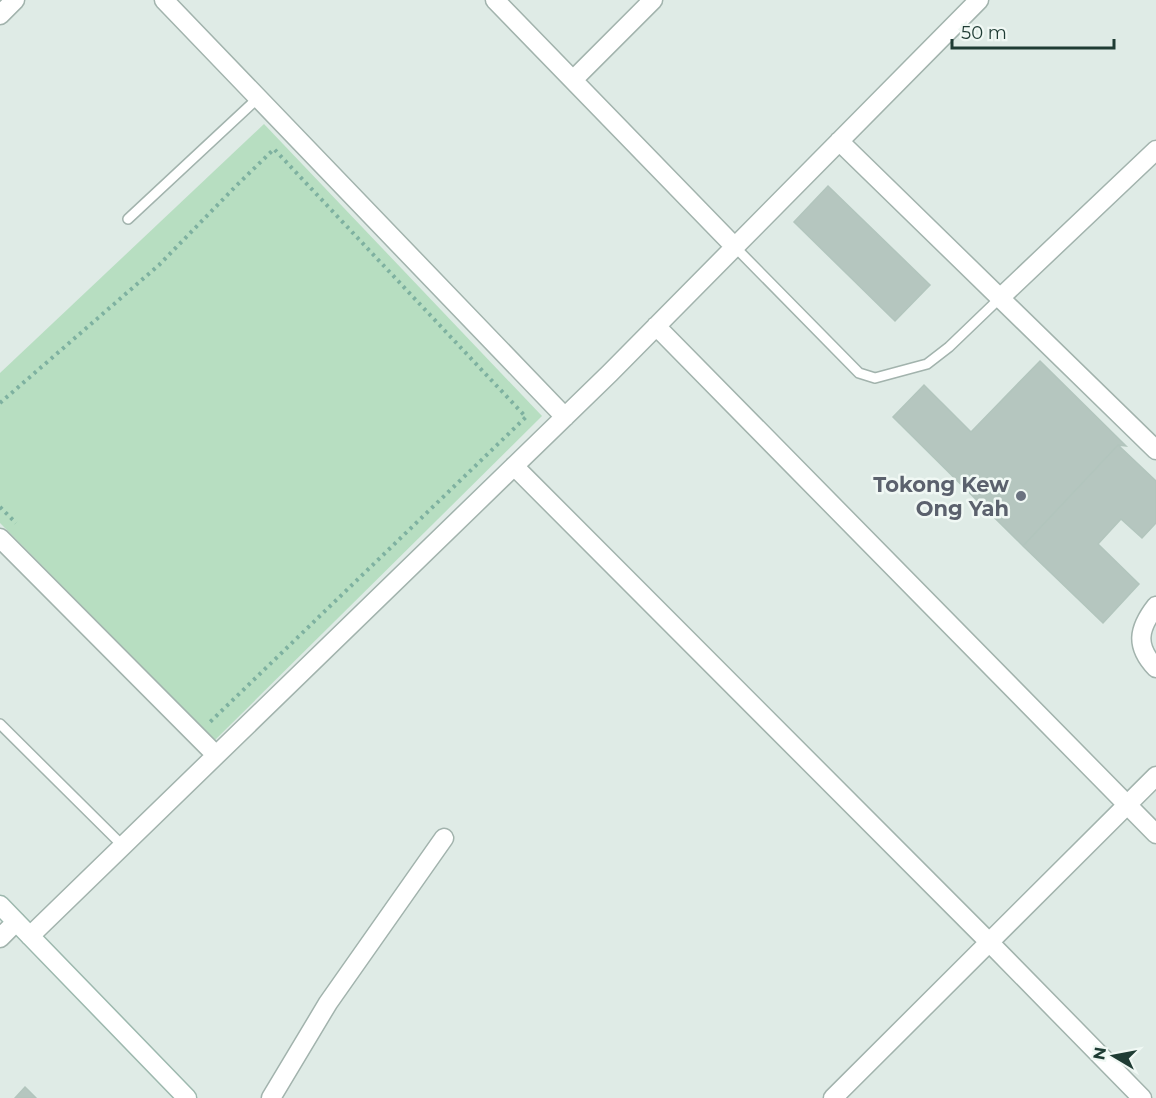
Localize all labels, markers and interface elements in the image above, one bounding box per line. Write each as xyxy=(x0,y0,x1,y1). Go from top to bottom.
scale bar xyxy=(952,12,1114,50)
text: 50 m xyxy=(961,22,1007,44)
place label: Tokong Kew Ong Yah xyxy=(873,472,1009,521)
marker: Tokong Kew Ong Yah xyxy=(1014,489,1028,503)
north arrow xyxy=(1084,1026,1144,1086)
text: N xyxy=(1089,1045,1110,1062)

